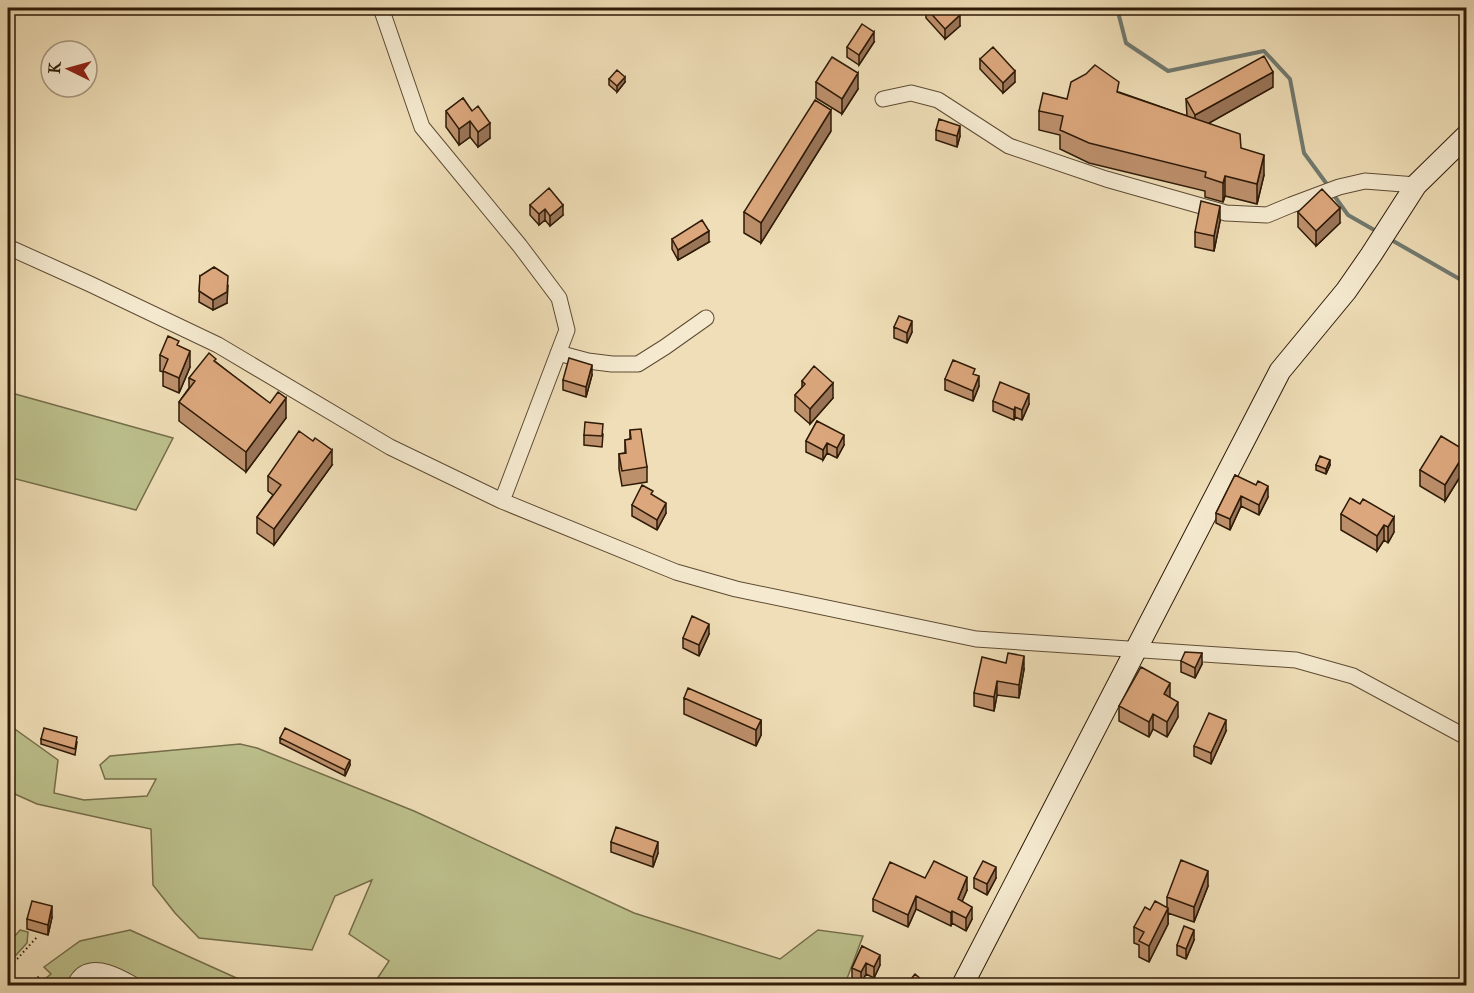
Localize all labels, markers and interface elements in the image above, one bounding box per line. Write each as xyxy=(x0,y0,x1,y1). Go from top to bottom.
north arrow xyxy=(39,39,99,99)
text: K xyxy=(45,60,65,74)

